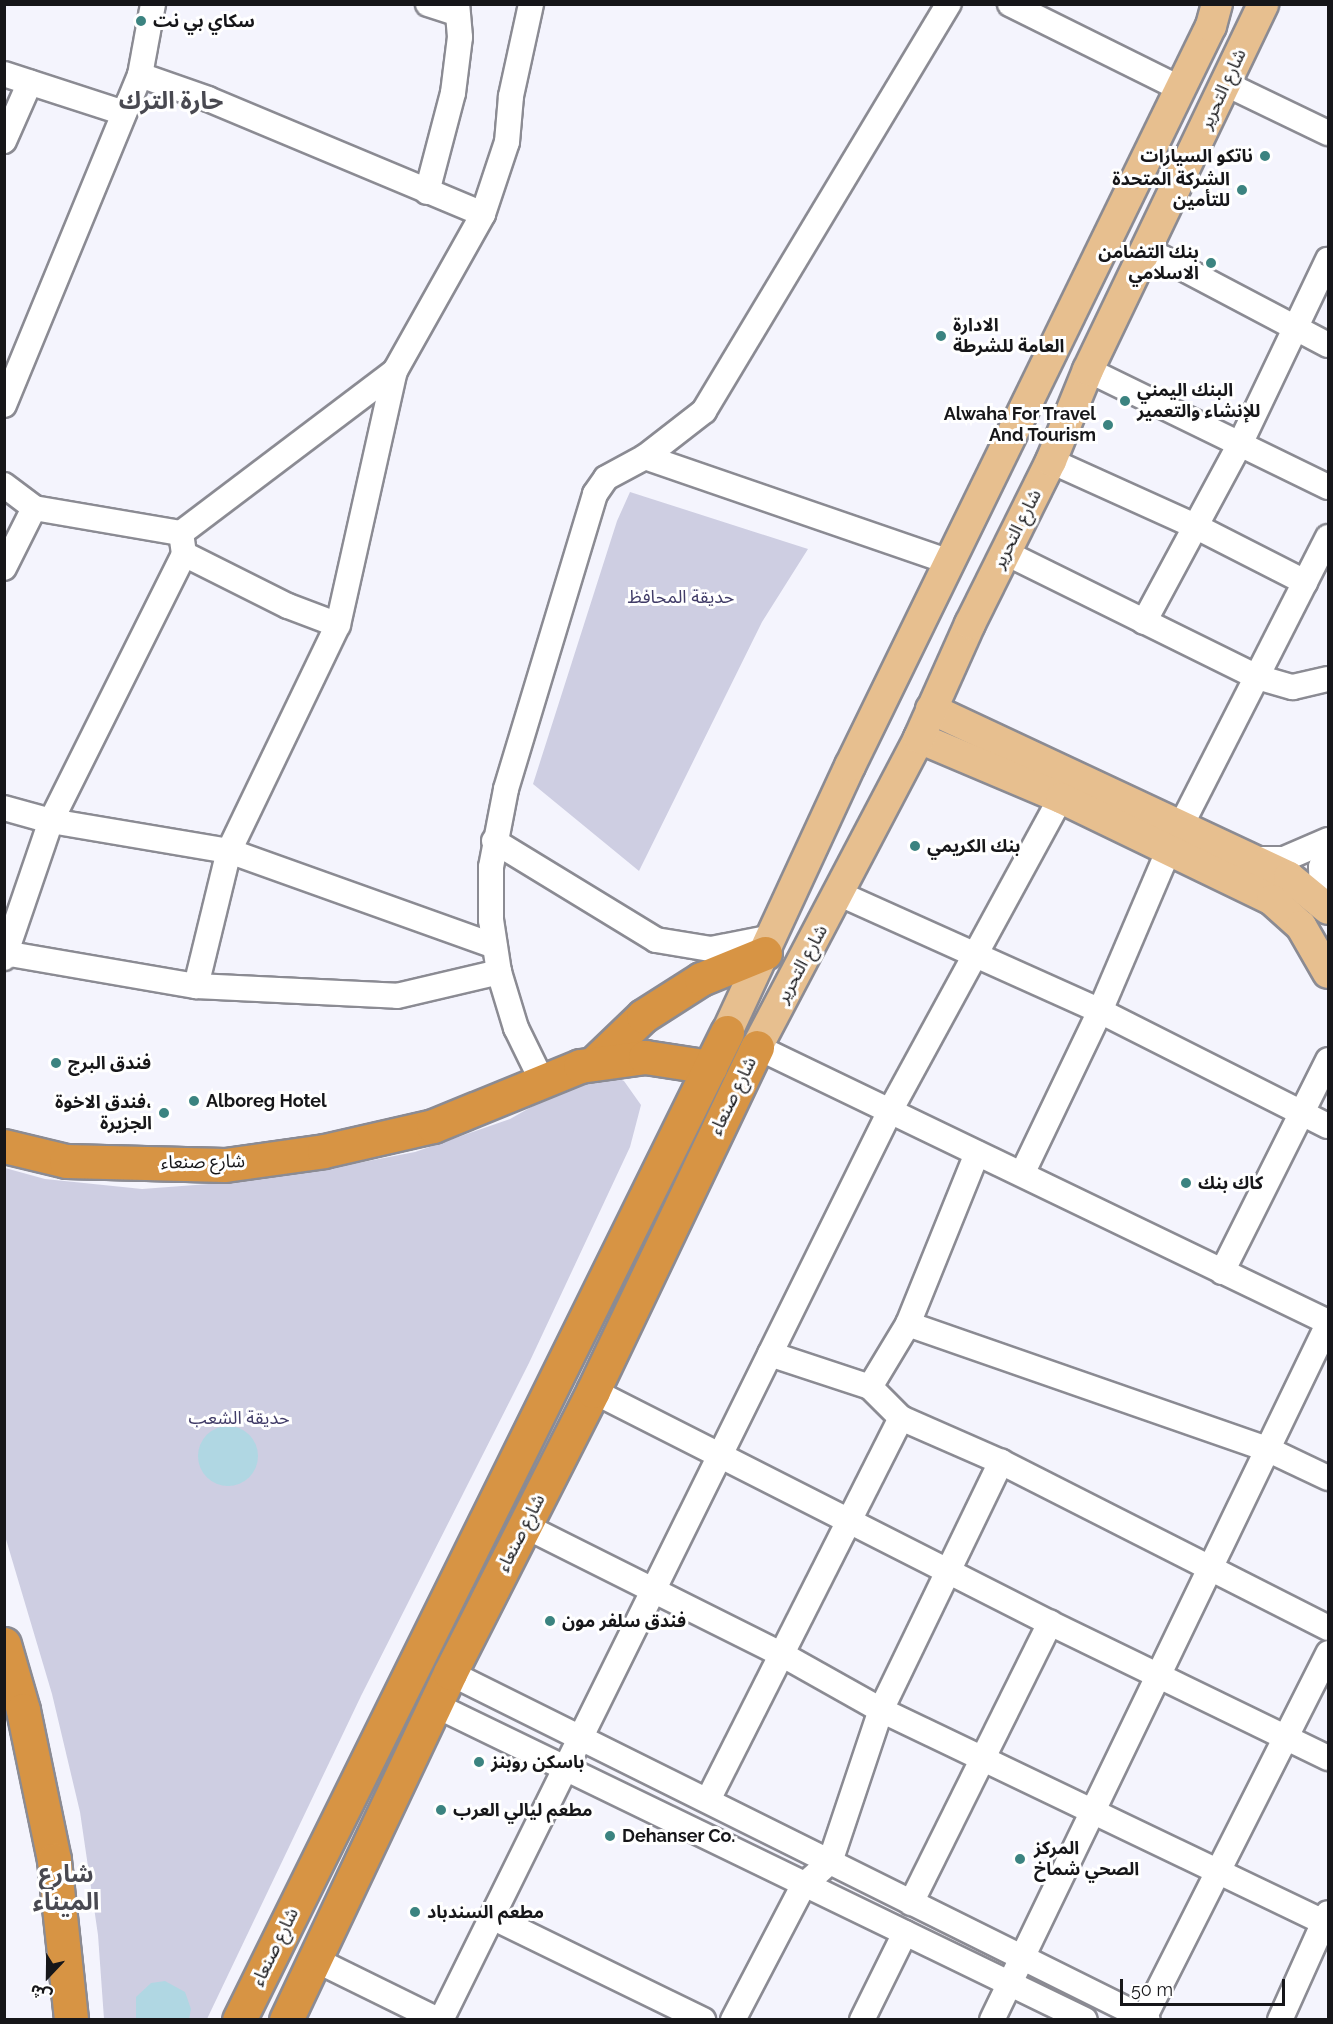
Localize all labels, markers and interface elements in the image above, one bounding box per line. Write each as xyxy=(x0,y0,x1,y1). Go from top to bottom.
place label: سكاي بي نت xyxy=(153,10,255,32)
marker: سكاي بي نت xyxy=(134,14,148,28)
street label: شارع التحرير xyxy=(1195,46,1251,132)
district label: حارة الترك xyxy=(119,87,223,115)
place label: ناتكو السيارات xyxy=(1140,145,1253,167)
marker: ناتكو السيارات xyxy=(1258,149,1272,163)
place label: الشركة المتحدة للتأمين xyxy=(1112,169,1230,212)
marker: الشركة المتحدة للتأمين xyxy=(1235,183,1249,197)
place label: بنك التضامن الاسلامي xyxy=(1098,242,1199,284)
marker: بنك التضامن الاسلامي xyxy=(1204,256,1218,270)
place label: الادارة العامة للشرطة xyxy=(953,315,1064,358)
marker: الادارة العامة للشرطة xyxy=(934,329,948,343)
place label: البنك اليمني للإنشاء والتعمير xyxy=(1137,380,1260,422)
marker: البنك اليمني للإنشاء والتعمير xyxy=(1118,394,1132,408)
place label: Alwaha For Travel And Tourism xyxy=(943,404,1096,446)
marker: Alwaha For Travel And Tourism xyxy=(1101,418,1115,432)
street label: شارع التحرير xyxy=(988,486,1046,572)
park label: حديقة المحافظ xyxy=(628,586,734,608)
place label: بنك الكريمي xyxy=(927,835,1021,857)
marker: بنك الكريمي xyxy=(908,839,922,853)
street label: شارع التحرير xyxy=(772,921,832,1007)
place label: فندق البرج xyxy=(68,1052,151,1074)
street label: شارع صنعاء xyxy=(705,1053,761,1139)
marker: فندق البرج xyxy=(49,1056,63,1070)
place label: Alboreg Hotel xyxy=(206,1090,327,1112)
place label: فندق الاخوة، الجزيرة xyxy=(55,1092,152,1134)
marker: Alboreg Hotel xyxy=(187,1094,201,1108)
marker: فندق الاخوة، الجزيرة xyxy=(157,1106,171,1120)
street label: شارع صنعاء xyxy=(161,1150,245,1174)
place label: كاك بنك xyxy=(1198,1172,1263,1194)
marker: كاك بنك xyxy=(1179,1176,1193,1190)
park label: حديقة الشعب xyxy=(188,1407,290,1429)
street label: شارع صنعاء xyxy=(492,1491,550,1575)
place label: فندق سلفر مون xyxy=(562,1610,686,1632)
marker: فندق سلفر مون xyxy=(543,1614,557,1628)
place label: باسكن روبنز xyxy=(491,1751,585,1773)
marker: باسكن روبنز xyxy=(472,1755,486,1769)
place label: مطعم ليالي العرب xyxy=(453,1799,593,1821)
marker: مطعم ليالي العرب xyxy=(434,1803,448,1817)
place label: Dehanser Co. xyxy=(622,1825,736,1847)
marker: Dehanser Co. xyxy=(603,1829,617,1843)
place label: المركز الصحي شماخ xyxy=(1034,1838,1139,1880)
marker: المركز الصحي شماخ xyxy=(1011,1850,1029,1868)
district label: شارع الميناء xyxy=(33,1860,99,1916)
place label: مطعم السندباد xyxy=(427,1901,544,1923)
street label: شارع صنعاء xyxy=(247,1904,303,1990)
marker: مطعم السندباد xyxy=(408,1905,422,1919)
north arrow xyxy=(18,1946,78,2006)
scale bar xyxy=(1123,1967,1288,2005)
text: 50 m xyxy=(1131,1979,1173,2000)
text: ش xyxy=(27,1980,55,2006)

